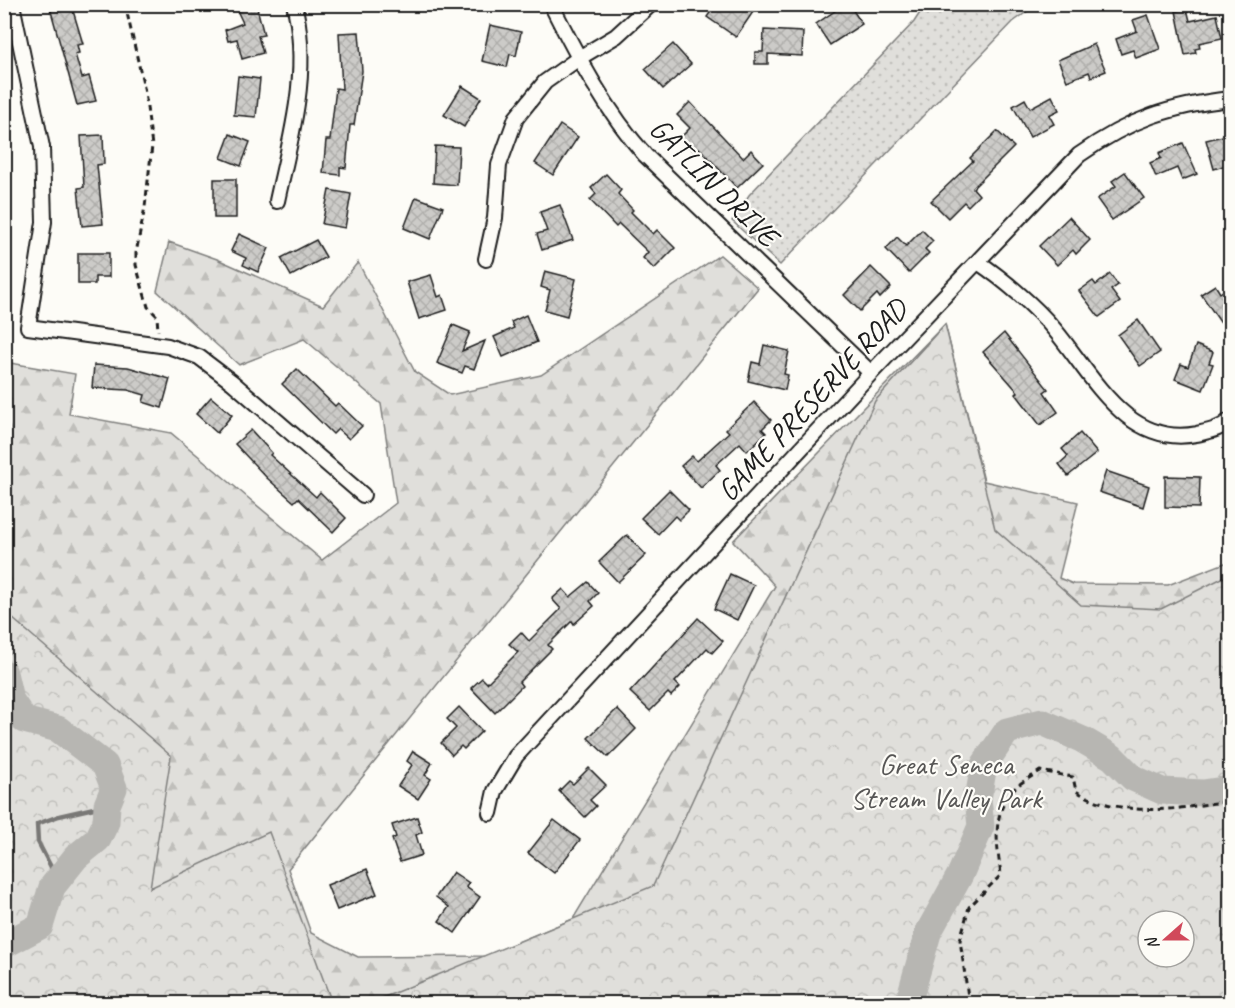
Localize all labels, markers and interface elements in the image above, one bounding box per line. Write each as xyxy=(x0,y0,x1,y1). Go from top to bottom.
street label: GATLIN DRIVE xyxy=(642,110,789,257)
street label: GAME PRESERVE ROAD xyxy=(709,289,917,509)
park label: Great Seneca Stream Valley Park xyxy=(850,745,1044,817)
north arrow xyxy=(1136,909,1196,969)
text: N xyxy=(1141,933,1164,952)

